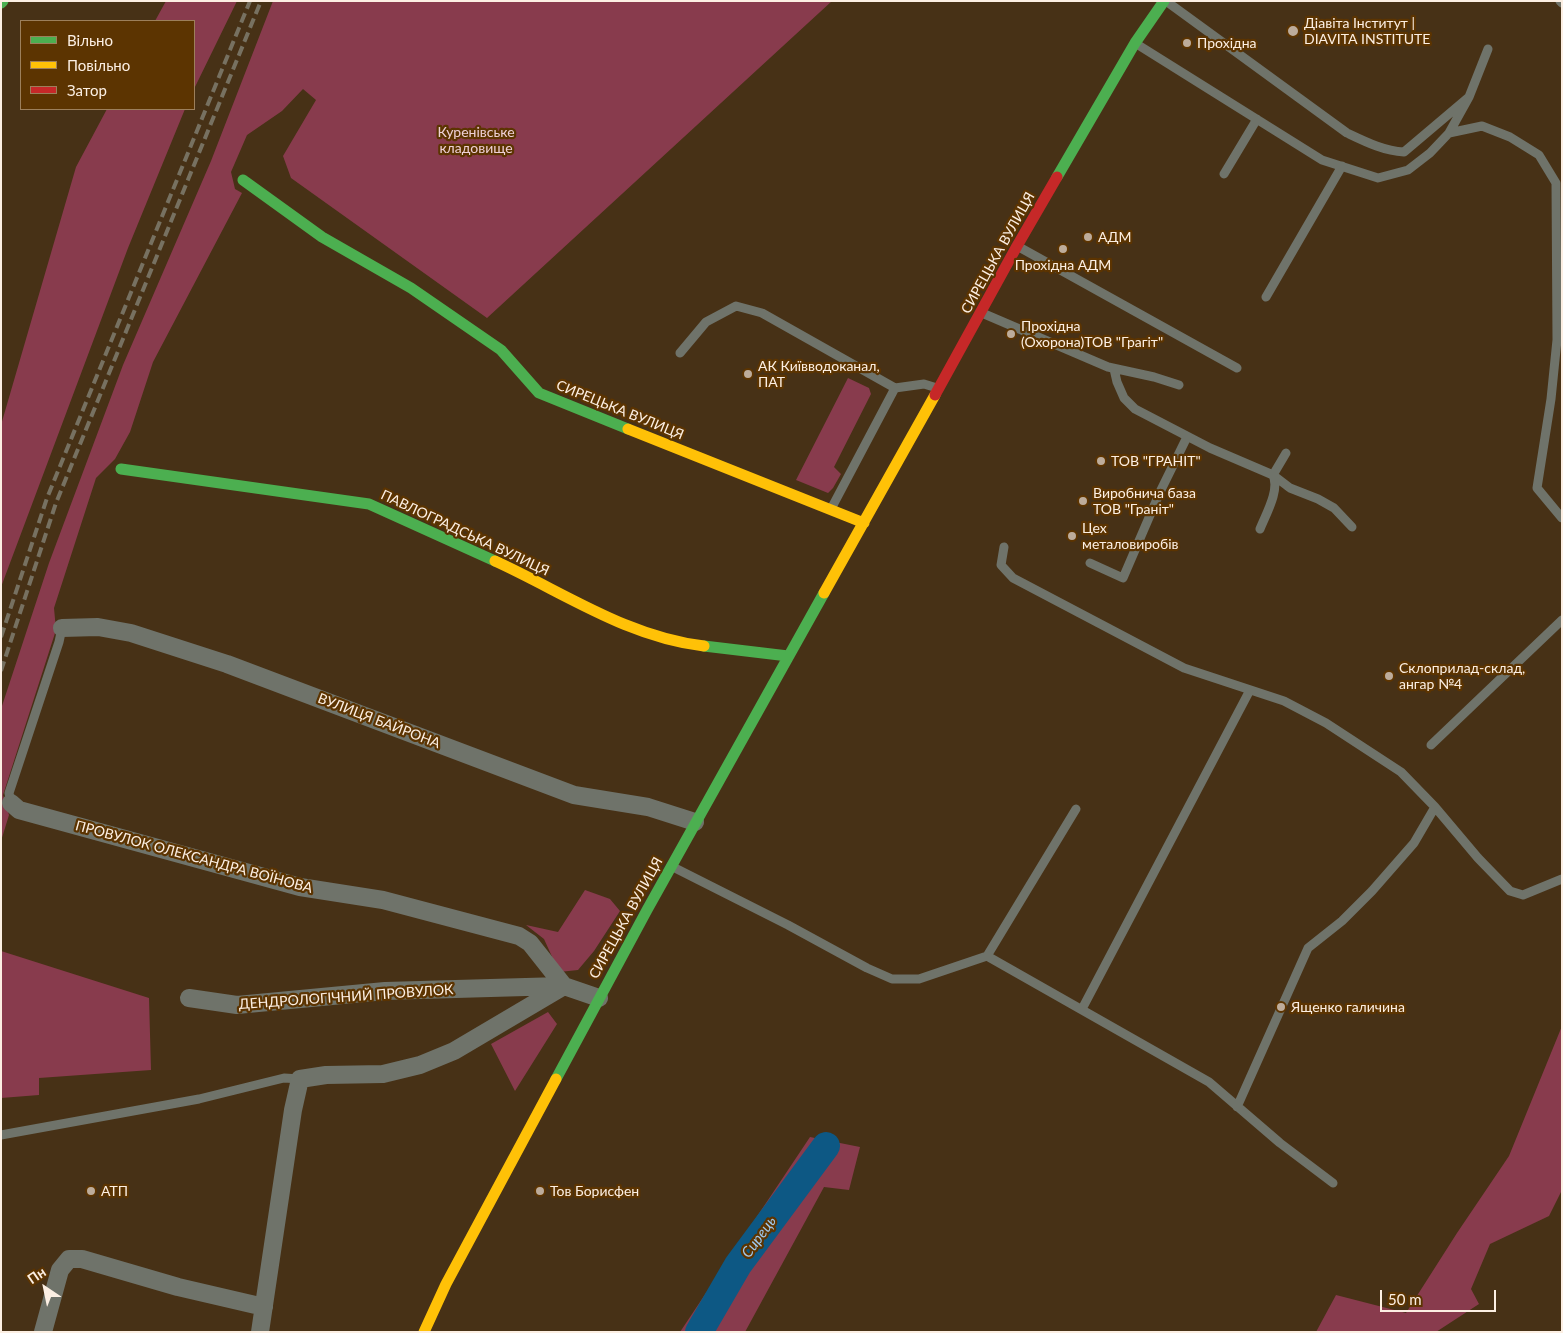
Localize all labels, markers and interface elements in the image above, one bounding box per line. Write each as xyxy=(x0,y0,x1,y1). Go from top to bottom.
place label: Діавіта Інститут | DIAVITA INSTITUTE xyxy=(1304,15,1430,48)
legend xyxy=(20,20,195,110)
marker: Діавіта Інститут | DIAVITA INSTITUTE xyxy=(1286,24,1300,38)
text: Вільно xyxy=(67,31,113,49)
place label: Прохідна xyxy=(1197,35,1256,51)
marker: Прохідна xyxy=(1181,37,1193,49)
text: Повільно xyxy=(67,56,130,74)
text: Затор xyxy=(67,81,107,99)
park label: Куренівське кладовище xyxy=(437,124,515,156)
street label: СИРЕЦЬКА ВУЛИЦЯ xyxy=(958,189,1038,317)
place label: АДМ xyxy=(1098,229,1132,245)
marker: АДМ xyxy=(1082,231,1094,243)
marker: Прохідна АДМ xyxy=(1057,243,1069,255)
place label: Прохідна АДМ xyxy=(1015,257,1111,273)
place label: Прохідна (Охорона)ТОВ "Грагіт" xyxy=(1021,318,1163,351)
marker: Прохідна (Охорона)ТОВ "Грагіт" xyxy=(1005,328,1017,340)
place label: АК Київводоканал, ПАТ xyxy=(758,358,880,391)
marker: АК Київводоканал, ПАТ xyxy=(742,368,754,380)
street label: СИРЕЦЬКА ВУЛИЦЯ xyxy=(554,377,686,443)
place label: ТОВ "ГРАНІТ" xyxy=(1111,453,1201,469)
marker: ТОВ "ГРАНІТ" xyxy=(1095,455,1107,467)
place label: Виробнича база ТОВ "Граніт" xyxy=(1093,485,1196,518)
street label: ПАВЛОГРАДСЬКА ВУЛИЦЯ xyxy=(378,487,552,579)
marker: Виробнича база ТОВ "Граніт" xyxy=(1077,495,1089,507)
place label: Цех металовиробів xyxy=(1082,520,1179,552)
marker: Цех металовиробів xyxy=(1066,530,1078,542)
place label: Склоприлад-склад, ангар №4 xyxy=(1399,660,1525,692)
marker: Склоприлад-склад, ангар №4 xyxy=(1383,670,1395,682)
street label: ВУЛИЦЯ БАЙРОНА xyxy=(315,690,443,752)
street label: ПРОВУЛОК ОЛЕКСАНДРА ВОЇНОВА xyxy=(74,817,314,897)
street label: СИРЕЦЬКА ВУЛИЦЯ xyxy=(586,854,666,982)
street label: ДЕНДРОЛОГІЧНИЙ ПРОВУЛОК xyxy=(238,981,454,1013)
place label: Ященко галичина xyxy=(1291,999,1405,1015)
marker: Ященко галичина xyxy=(1275,1001,1287,1013)
place label: АТП xyxy=(101,1183,128,1199)
place label: Тов Борисфен xyxy=(550,1183,639,1199)
marker: АТП xyxy=(85,1185,97,1197)
marker: Тов Борисфен xyxy=(534,1185,546,1197)
water label: Сирець xyxy=(738,1213,780,1261)
north arrow xyxy=(20,1263,70,1313)
text: Пн xyxy=(24,1263,49,1287)
scale bar xyxy=(1383,1280,1499,1312)
text: 50 m xyxy=(1388,1290,1422,1308)

